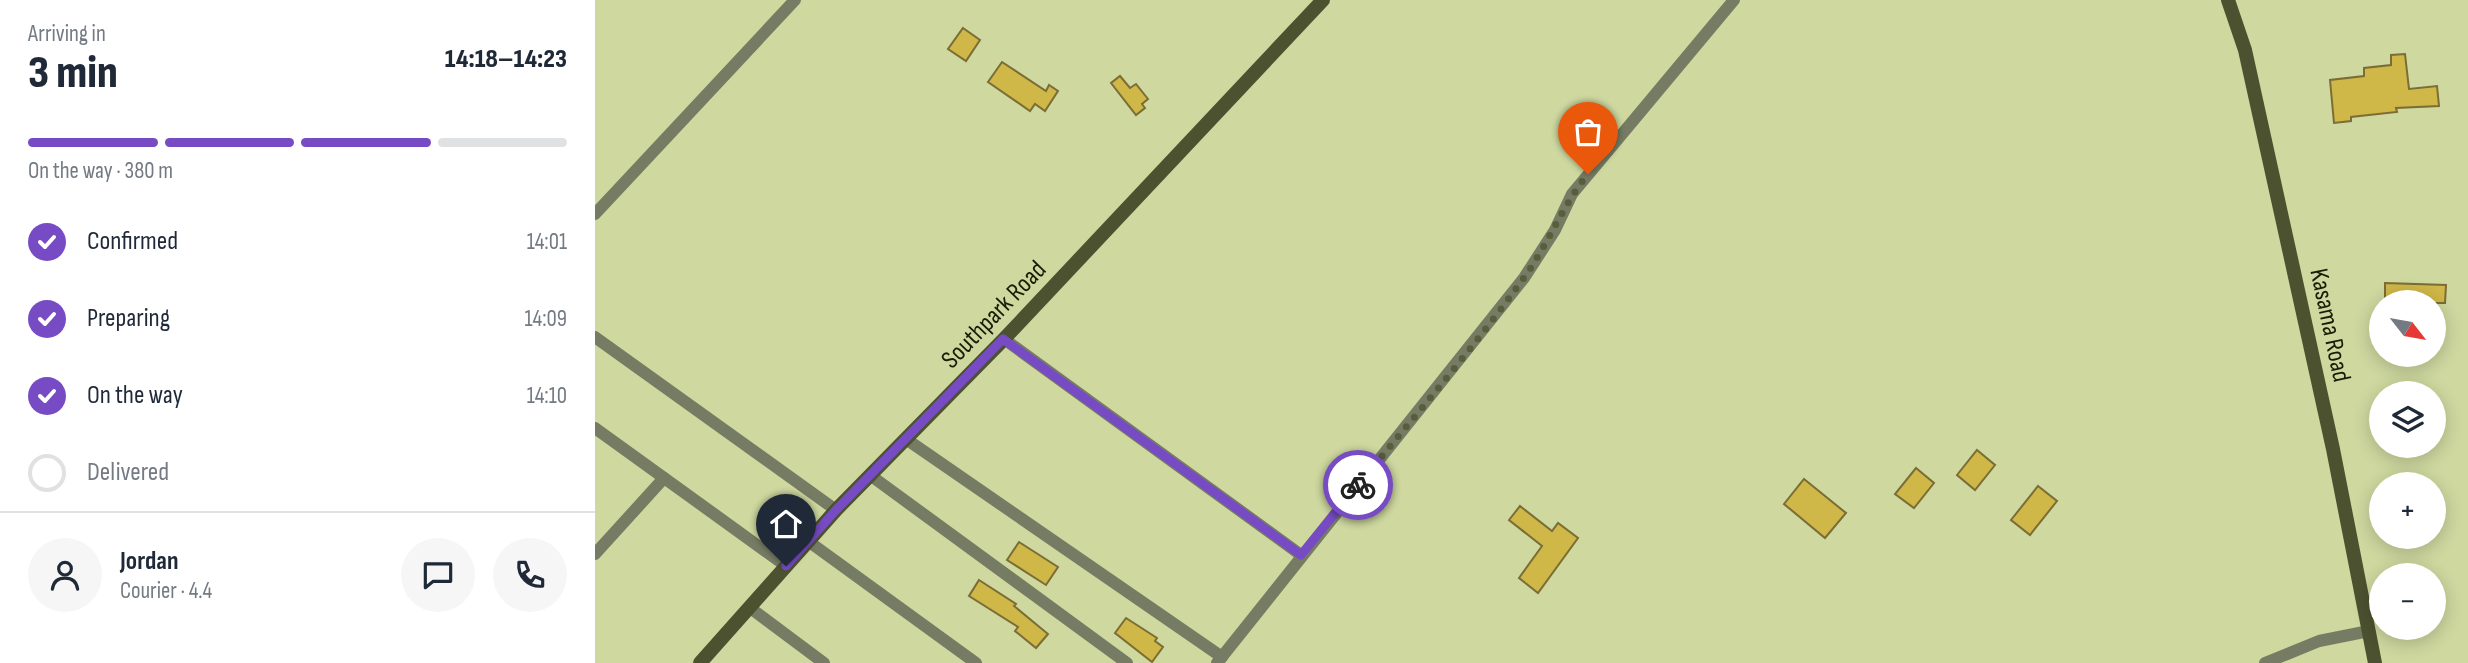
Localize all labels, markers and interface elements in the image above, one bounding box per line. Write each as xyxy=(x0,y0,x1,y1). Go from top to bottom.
text: Arriving in xyxy=(28,20,106,48)
text: 14:18–14:23 xyxy=(445,44,567,75)
text: 3 min xyxy=(28,46,118,101)
pin xyxy=(1558,102,1618,174)
icon: bag xyxy=(1569,113,1607,151)
text: On the way · 380 m xyxy=(28,157,173,185)
icon: check xyxy=(28,223,66,261)
text: Confirmed xyxy=(87,226,178,257)
text: 14:01 xyxy=(527,228,567,256)
street label: Southpark Road xyxy=(935,255,1053,375)
street label: Kasama Road xyxy=(2302,266,2357,385)
north arrow xyxy=(2369,290,2447,368)
map controls xyxy=(2369,290,2446,640)
icon: check xyxy=(28,300,66,338)
text: Preparing xyxy=(87,303,170,334)
text: 14:09 xyxy=(525,305,567,333)
icon: check xyxy=(28,377,66,415)
text: On the way xyxy=(87,380,183,411)
button: layers xyxy=(2369,381,2446,458)
text: 14:10 xyxy=(527,382,567,410)
courier xyxy=(1323,450,1393,520)
text: Delivered xyxy=(87,457,169,488)
icon: bike xyxy=(1339,466,1377,504)
button: + xyxy=(2369,472,2446,549)
pin xyxy=(756,494,816,566)
icon: home xyxy=(767,505,805,543)
button: person xyxy=(28,538,102,612)
button: chat xyxy=(401,538,475,612)
button: phone xyxy=(493,538,567,612)
text: Jordan xyxy=(120,546,178,577)
button: − xyxy=(2369,563,2446,640)
text: Courier · 4.4 xyxy=(120,577,212,605)

